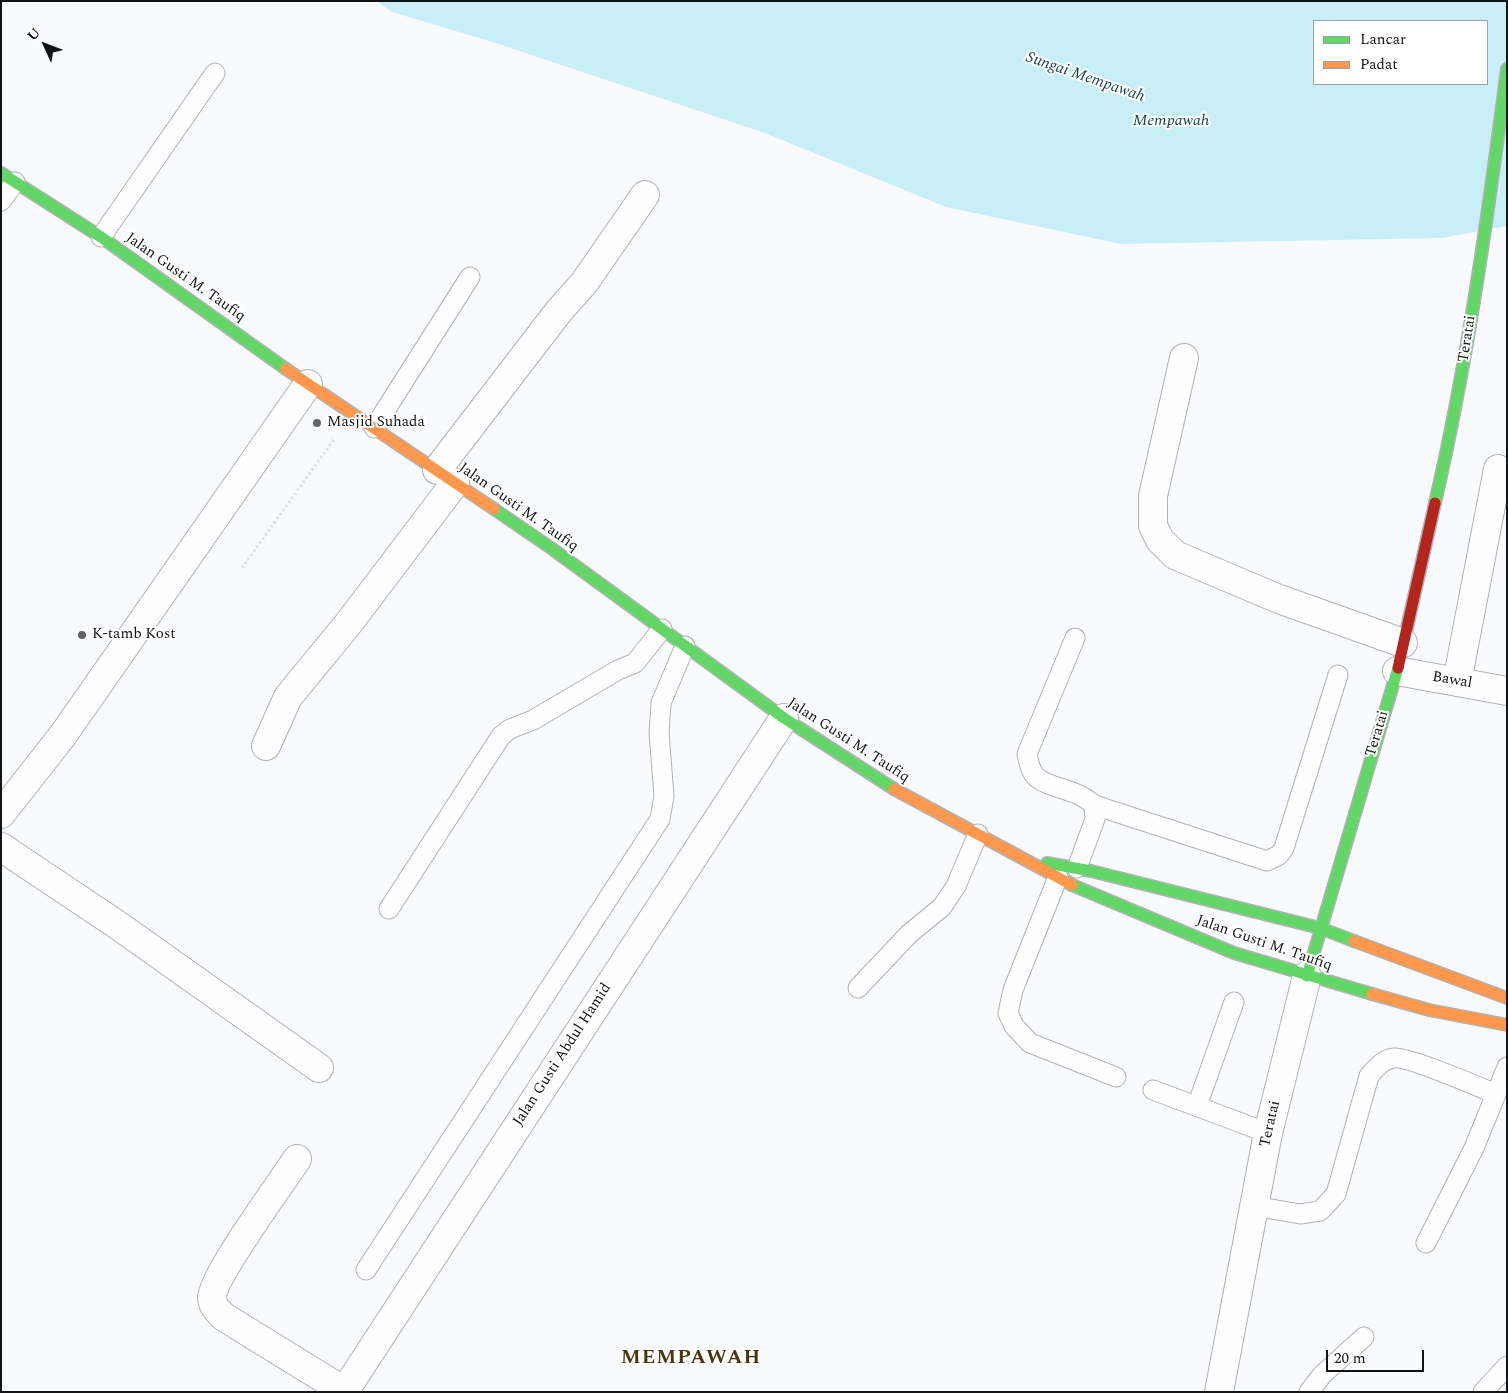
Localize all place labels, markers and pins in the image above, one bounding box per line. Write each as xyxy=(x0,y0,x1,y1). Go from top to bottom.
place label: Masjid Suhada xyxy=(327,414,425,432)
marker: Masjid Suhada xyxy=(311,417,323,429)
place label: K-tamb Kost xyxy=(92,626,176,644)
marker: K-tamb Kost xyxy=(76,629,88,641)

